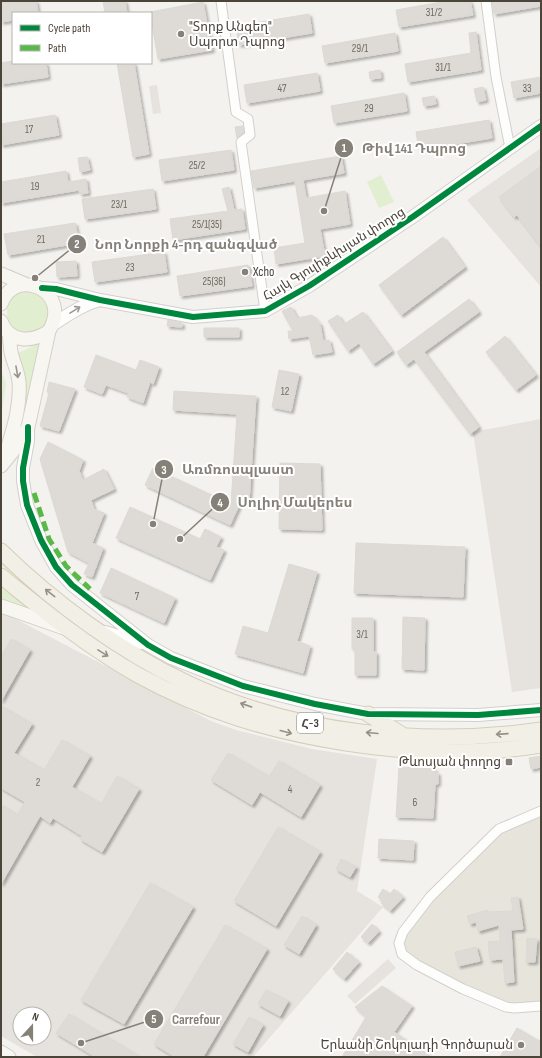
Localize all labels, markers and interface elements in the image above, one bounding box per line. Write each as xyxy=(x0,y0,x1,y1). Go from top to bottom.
house number: 31/2 xyxy=(426,6,443,19)
legend xyxy=(12,12,152,64)
place label: "Տորք Անգեղ" Սպորտ Դպրոց xyxy=(189,19,285,50)
text: Cycle path xyxy=(48,21,90,36)
marker: "Տորք Անգեղ" Սպորտ Դպրոց xyxy=(176,29,186,39)
text: Path xyxy=(48,41,66,56)
house number: 29/1 xyxy=(352,42,368,55)
house number: 31/1 xyxy=(435,61,451,74)
house number: 47 xyxy=(278,82,287,95)
house number: 33 xyxy=(522,82,532,95)
house number: 29 xyxy=(364,102,374,115)
house number: 17 xyxy=(25,123,34,136)
callout: Թիվ 141 Դպրոց xyxy=(334,135,474,161)
text: Թիվ 141 Դպրոց xyxy=(362,140,466,157)
text: 1 xyxy=(342,141,347,156)
house number: 25/2 xyxy=(189,159,206,172)
house number: 19 xyxy=(31,180,39,193)
house number: 23/1 xyxy=(111,198,127,211)
street label: Հայկ Գյուլիքևխյան փողոց xyxy=(260,204,408,304)
house number: 25/1(35) xyxy=(192,218,222,231)
callout: Նոր Նորքի 4-րդ զանգված xyxy=(67,231,285,257)
house number: 21 xyxy=(37,233,45,246)
text: Նոր Նորքի 4-րդ զանգված xyxy=(95,236,277,253)
text: 2 xyxy=(74,237,80,252)
house number: 23 xyxy=(125,261,135,274)
place label: Xcho xyxy=(252,264,274,280)
marker: Xcho xyxy=(240,267,250,277)
house number: 25(36) xyxy=(202,275,226,288)
one-way arrow xyxy=(69,306,81,314)
one-way arrow xyxy=(13,365,21,378)
house number: 12 xyxy=(281,385,290,398)
callout: Առմռոսպլաստ xyxy=(154,456,302,482)
text: Առմռոսպլաստ xyxy=(182,461,294,478)
text: 3 xyxy=(161,463,167,478)
callout: Սոլիդ Մակերես xyxy=(210,489,361,515)
text: Սոլիդ Մակերես xyxy=(237,494,353,511)
text: 4 xyxy=(217,496,223,511)
one-way arrow xyxy=(45,589,56,598)
house number: 7 xyxy=(135,590,140,603)
house number: 3/1 xyxy=(356,628,368,641)
one-way arrow xyxy=(97,649,108,657)
one-way arrow xyxy=(240,701,252,709)
road number: Հ-3 xyxy=(297,713,323,733)
one-way arrow xyxy=(279,729,292,737)
one-way arrow xyxy=(366,729,379,737)
one-way arrow xyxy=(496,731,509,738)
place label: Թևոսյան փողոց xyxy=(399,754,501,770)
marker: Թևոսյան փողոց xyxy=(504,757,514,767)
house number: 2 xyxy=(36,776,41,789)
house number: 4 xyxy=(288,783,293,796)
house number: 6 xyxy=(413,796,418,809)
north arrow xyxy=(12,1006,52,1046)
callout: Carrefour xyxy=(144,1006,228,1032)
text: N xyxy=(30,1010,41,1024)
text: Carrefour xyxy=(172,1011,221,1028)
text: 5 xyxy=(151,1012,157,1027)
place label: Երևանի Շոկոլադի Գործարան xyxy=(321,1037,513,1053)
marker: Երևանի Շոկոլադի Գործարան xyxy=(516,1040,526,1050)

